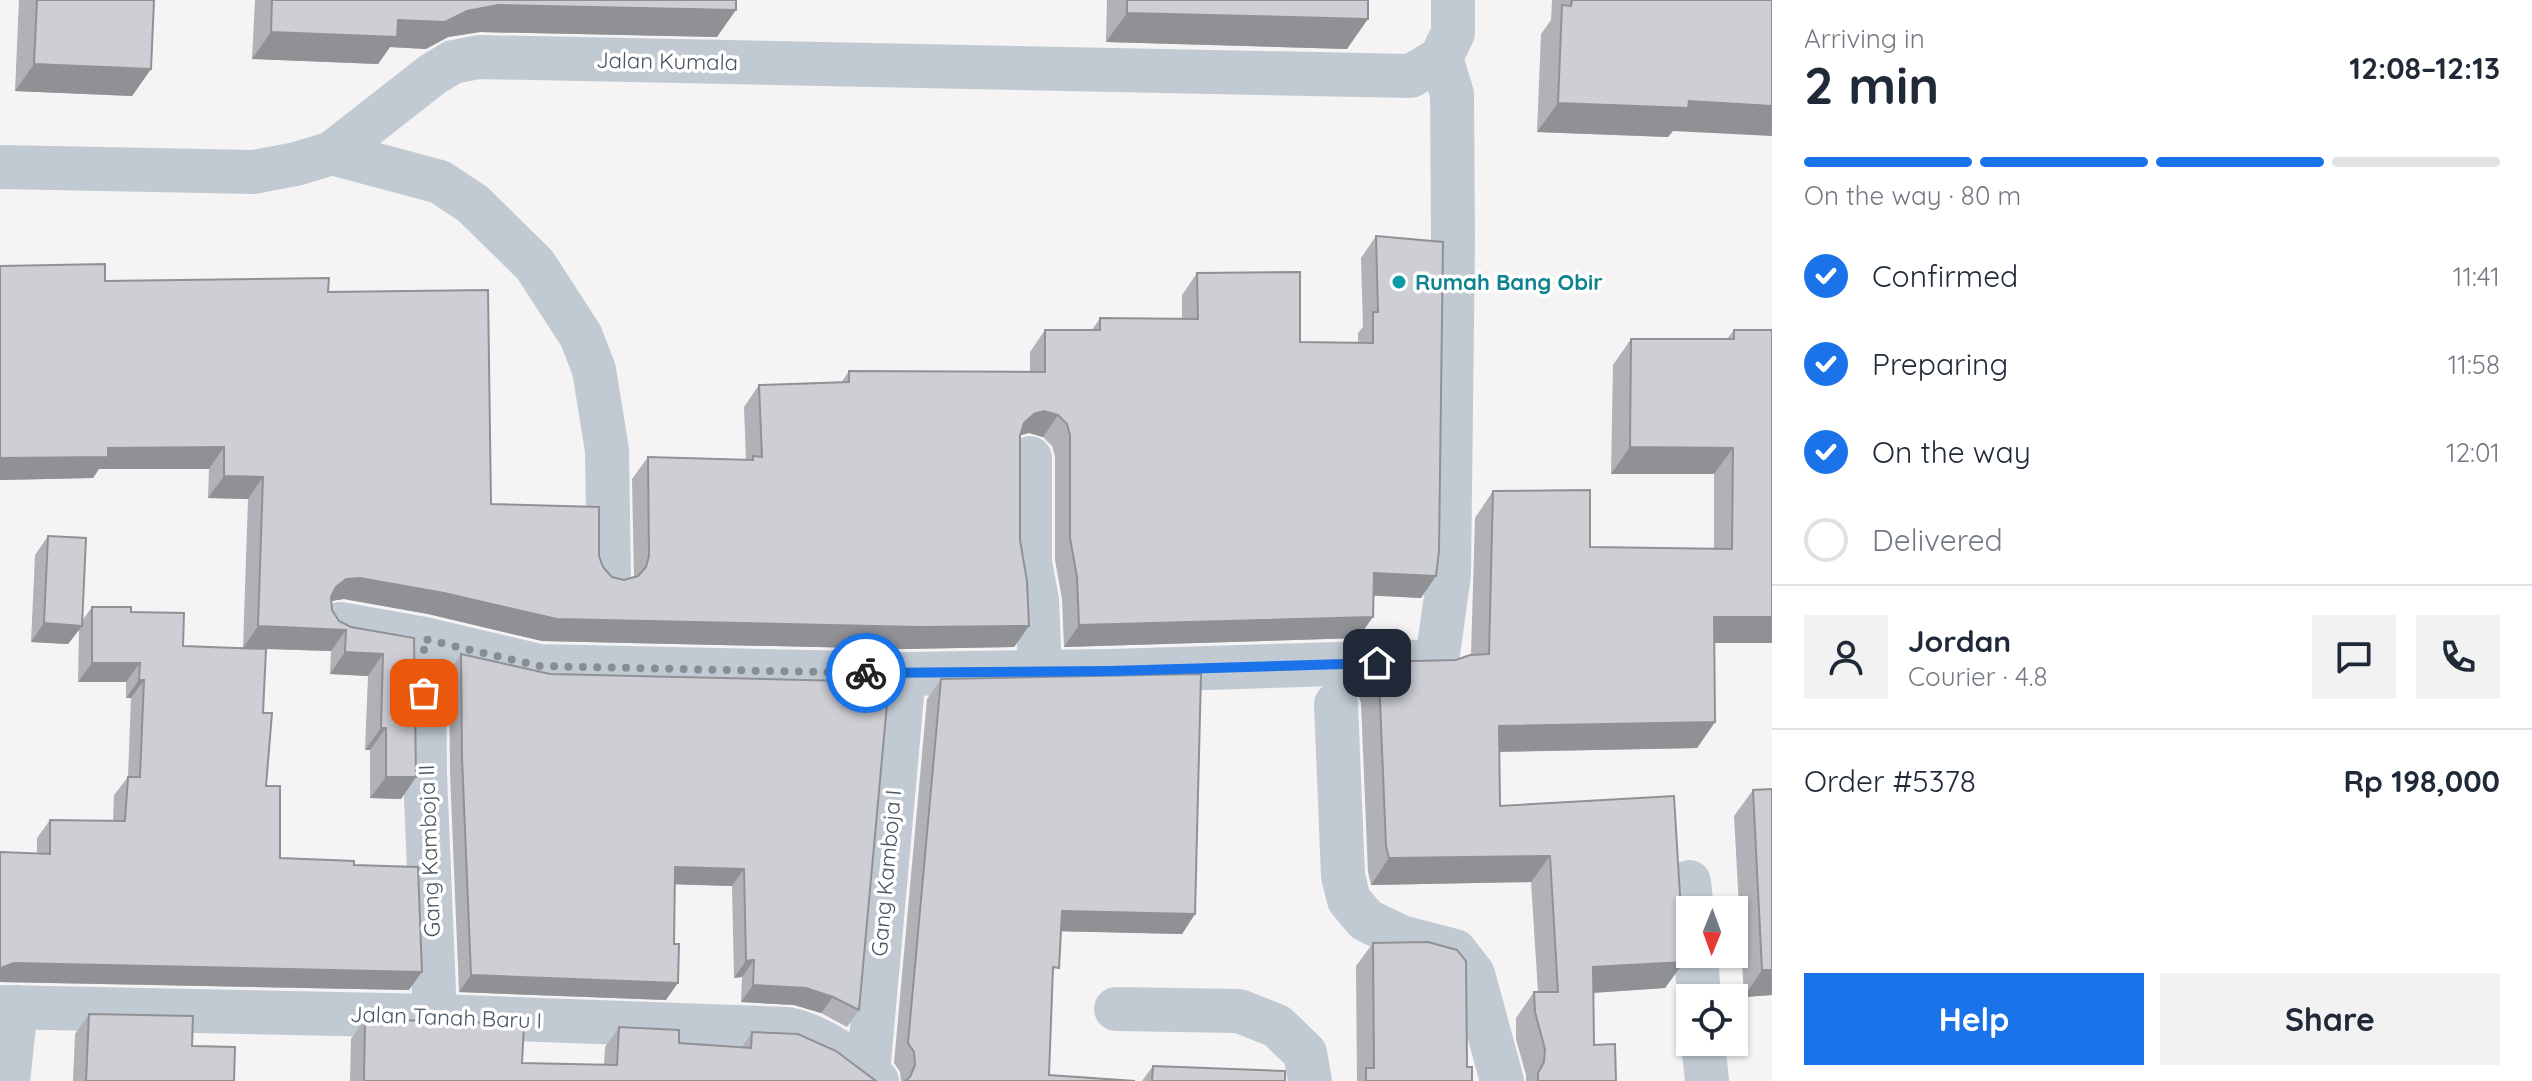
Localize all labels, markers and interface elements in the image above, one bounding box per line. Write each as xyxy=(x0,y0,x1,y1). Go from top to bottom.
text: Arriving in xyxy=(1804,22,1925,55)
street label: Jalan Kumala xyxy=(596,46,738,76)
text: 12:08–12:13 xyxy=(2349,49,2500,87)
text: 2 min xyxy=(1804,52,1939,117)
text: On the way · 80 m xyxy=(1804,179,2021,212)
icon: check xyxy=(1804,254,1848,298)
text: Confirmed xyxy=(1872,257,2018,295)
text: 11:41 xyxy=(2453,260,2500,293)
place label: Rumah Bang Obir xyxy=(1415,268,1603,296)
marker: Rumah Bang Obir xyxy=(1390,273,1408,291)
icon: check xyxy=(1804,342,1848,386)
text: Preparing xyxy=(1872,345,2008,383)
text: 11:58 xyxy=(2448,348,2500,381)
icon: check xyxy=(1804,430,1848,474)
text: On the way xyxy=(1872,433,2031,471)
text: 12:01 xyxy=(2446,436,2500,469)
text: Delivered xyxy=(1872,521,2003,559)
button: person xyxy=(1804,615,1888,699)
button: chat xyxy=(2312,615,2396,699)
button: phone xyxy=(2416,615,2500,699)
text: Jordan xyxy=(1908,622,2011,660)
pin xyxy=(1343,629,1411,697)
courier xyxy=(826,633,906,713)
icon: home xyxy=(1355,641,1399,685)
icon: bike xyxy=(844,651,888,695)
pin xyxy=(390,659,458,727)
text: Courier · 4.8 xyxy=(1908,660,2047,693)
icon: bag xyxy=(402,671,446,715)
text: Order #5378 xyxy=(1804,762,1976,800)
text: Rp 198,000 xyxy=(2343,762,2500,800)
street label: Gang Kamboja II xyxy=(412,764,446,938)
street label: Gang Kamboja I xyxy=(865,789,907,957)
north arrow xyxy=(1676,896,1748,968)
map controls xyxy=(1676,896,1748,1056)
button: Help xyxy=(1804,973,2144,1065)
button: Share xyxy=(2160,973,2500,1065)
button: locate xyxy=(1676,984,1748,1056)
street label: Jalan Tanah Baru I xyxy=(349,1000,543,1034)

